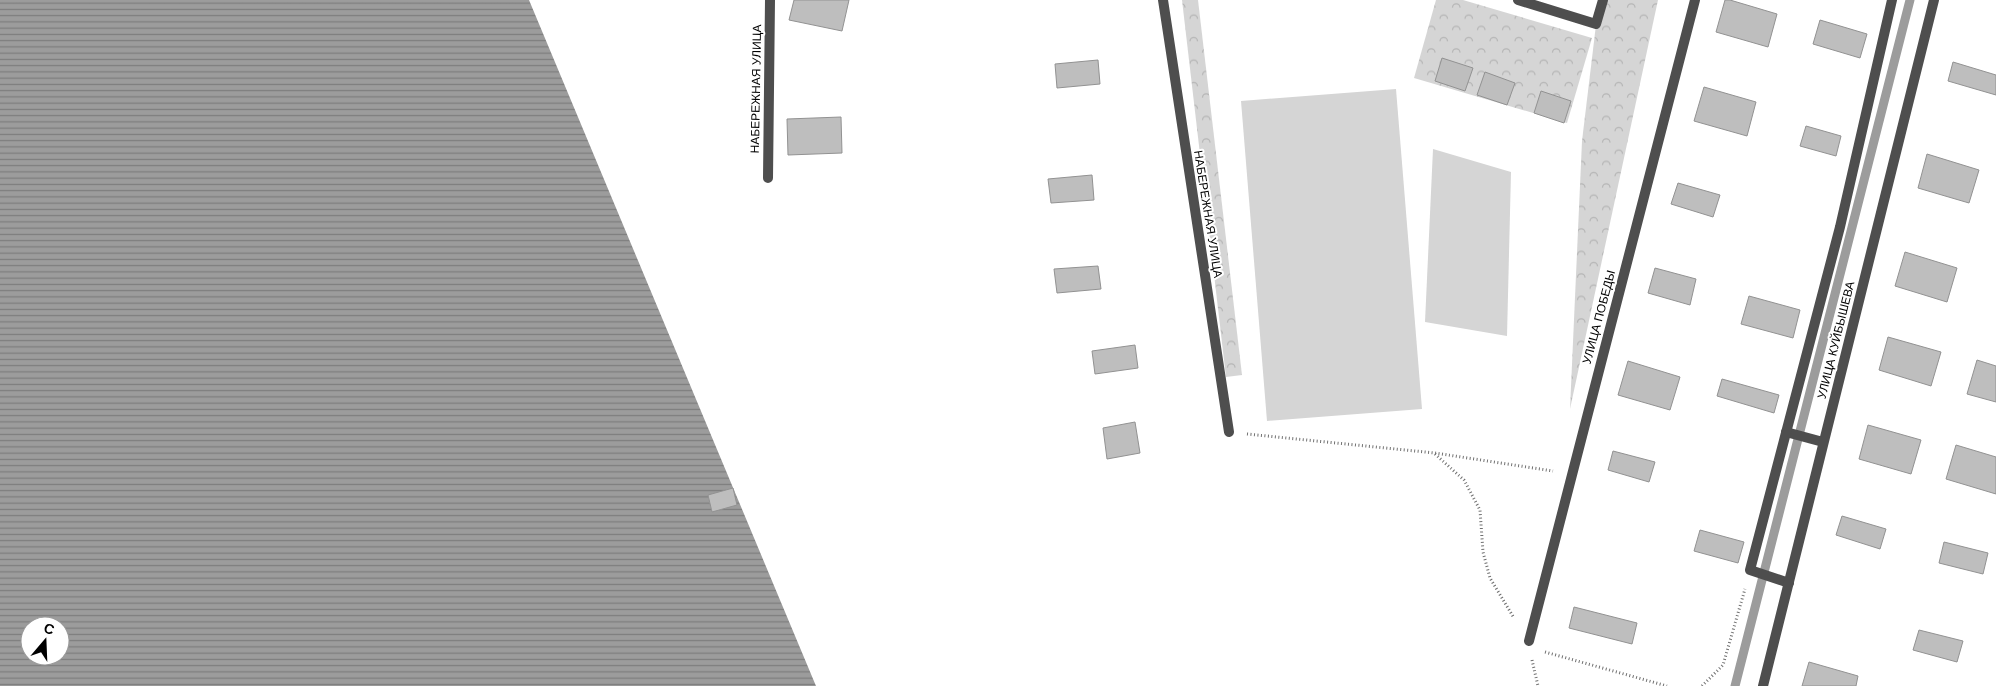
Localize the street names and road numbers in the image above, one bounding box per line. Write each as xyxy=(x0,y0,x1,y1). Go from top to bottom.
street label: НАБЕРЕЖНАЯ УЛИЦА xyxy=(748,24,764,154)
street label: НАБЕРЕЖНАЯ УЛИЦА xyxy=(1191,149,1225,279)
street label: УЛИЦА ПОБЕДЫ xyxy=(1580,269,1618,365)
street label: УЛИЦА КУЙБЫШЕВА xyxy=(1814,280,1857,400)

